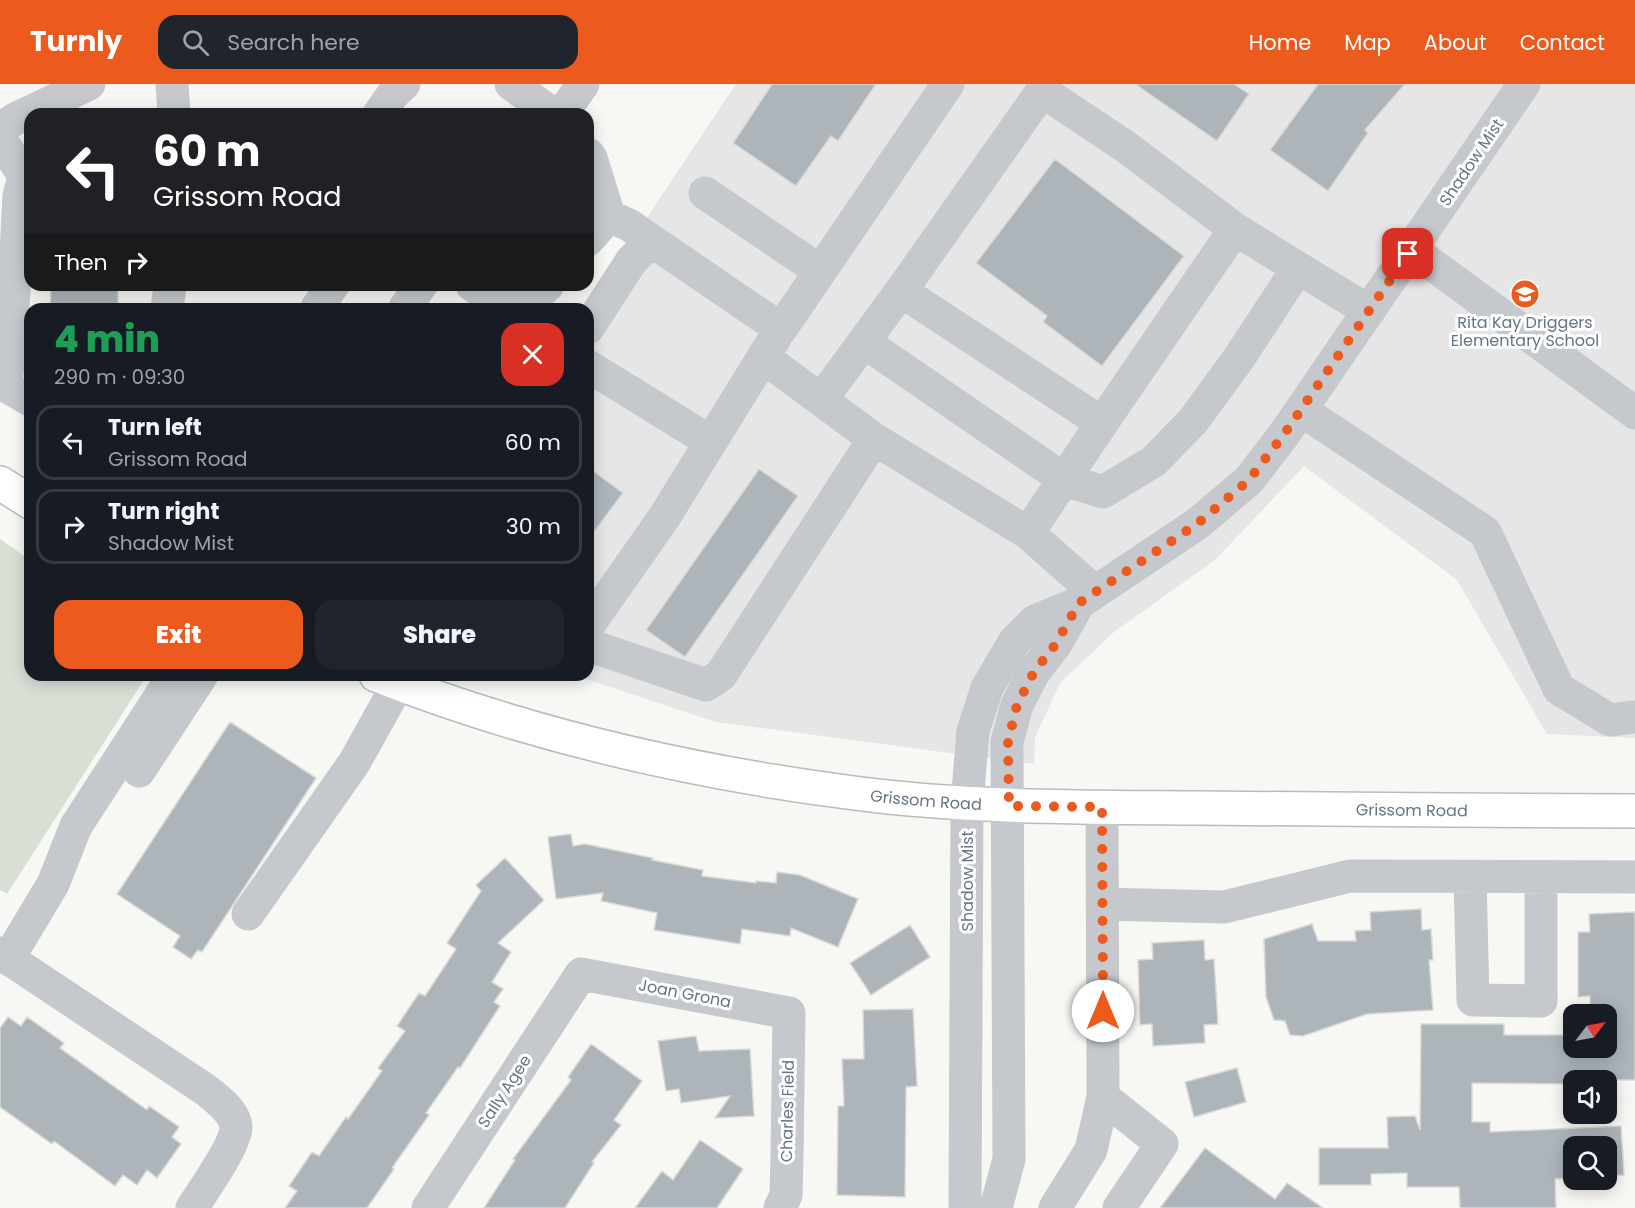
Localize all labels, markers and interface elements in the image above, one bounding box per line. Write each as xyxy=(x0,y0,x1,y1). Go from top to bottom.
search box xyxy=(158,15,578,69)
text: Turnly xyxy=(30,22,122,61)
icon: search xyxy=(179,26,212,59)
text: Search here xyxy=(227,27,360,58)
text: Home xyxy=(1249,28,1311,57)
text: Map xyxy=(1344,28,1391,57)
text: About xyxy=(1424,28,1487,57)
text: Contact xyxy=(1520,28,1605,57)
street label: Shadow Mist xyxy=(1434,114,1509,210)
text: 60 m xyxy=(153,122,261,181)
icon: left xyxy=(54,132,132,210)
text: Grissom Road xyxy=(153,178,341,215)
pin xyxy=(1382,228,1433,279)
icon: arrive xyxy=(1391,237,1424,270)
icon: right xyxy=(120,246,153,279)
text: Then xyxy=(54,247,108,278)
school or university icon: Rita Kay Driggers Elementary School xyxy=(1509,278,1541,310)
place label: Rita Kay Driggers Elementary School xyxy=(1451,311,1599,352)
text: 4 min xyxy=(54,314,160,365)
button: close xyxy=(501,323,564,386)
text: 290 m · 09:30 xyxy=(54,363,185,391)
text: Turn left xyxy=(108,412,202,443)
icon: left xyxy=(57,426,90,459)
text: 60 m xyxy=(505,427,561,458)
text: Grissom Road xyxy=(108,445,248,473)
text: Turn right xyxy=(108,496,219,527)
icon: right xyxy=(57,510,90,543)
text: 30 m xyxy=(506,511,561,542)
text: Shadow Mist xyxy=(108,529,234,557)
button: Exit xyxy=(54,600,303,669)
button: Share xyxy=(315,600,564,669)
street label: Grissom Road xyxy=(869,784,982,816)
street label: Grissom Road xyxy=(1356,798,1468,822)
street label: Shadow Mist xyxy=(956,830,979,931)
street label: Joan Grona xyxy=(637,973,733,1014)
position arrow xyxy=(1071,979,1135,1043)
north arrow xyxy=(1563,1004,1617,1058)
map controls xyxy=(1563,1004,1617,1190)
street label: Sally Agee xyxy=(472,1050,537,1132)
street label: Charles Field xyxy=(775,1060,800,1162)
button: sound xyxy=(1563,1070,1617,1124)
button: search xyxy=(1563,1136,1617,1190)

